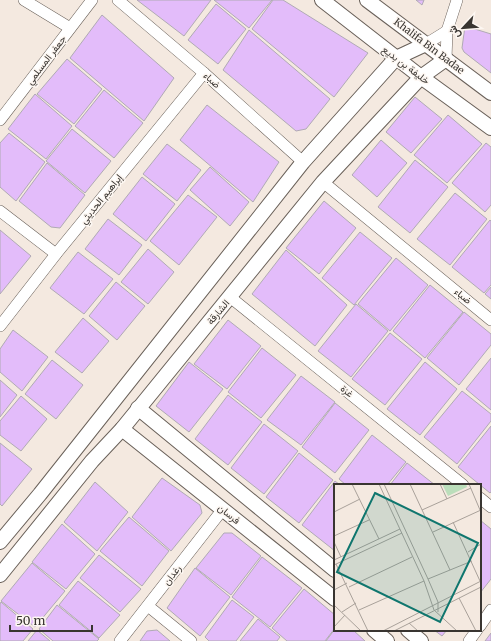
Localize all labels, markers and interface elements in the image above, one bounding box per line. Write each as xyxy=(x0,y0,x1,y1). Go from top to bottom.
north arrow xyxy=(443,8,483,48)
street label: Khalifa Bin Badae xyxy=(391,15,467,77)
text: ش xyxy=(445,23,463,41)
street label: جعفر المسلمي xyxy=(23,32,71,89)
street label: خليفة بن بديع xyxy=(380,43,433,87)
street label: ضباء xyxy=(201,69,223,91)
street label: إبراهيم الحديثي xyxy=(77,171,127,228)
street label: ضباء xyxy=(452,285,474,307)
street label: الشارقة xyxy=(204,297,232,327)
street label: غزة xyxy=(338,382,356,400)
inset map xyxy=(334,484,481,631)
street label: فرسان xyxy=(215,501,243,527)
street label: رغدان xyxy=(160,562,184,588)
scale bar xyxy=(10,607,92,633)
text: 50 m xyxy=(16,613,45,628)

